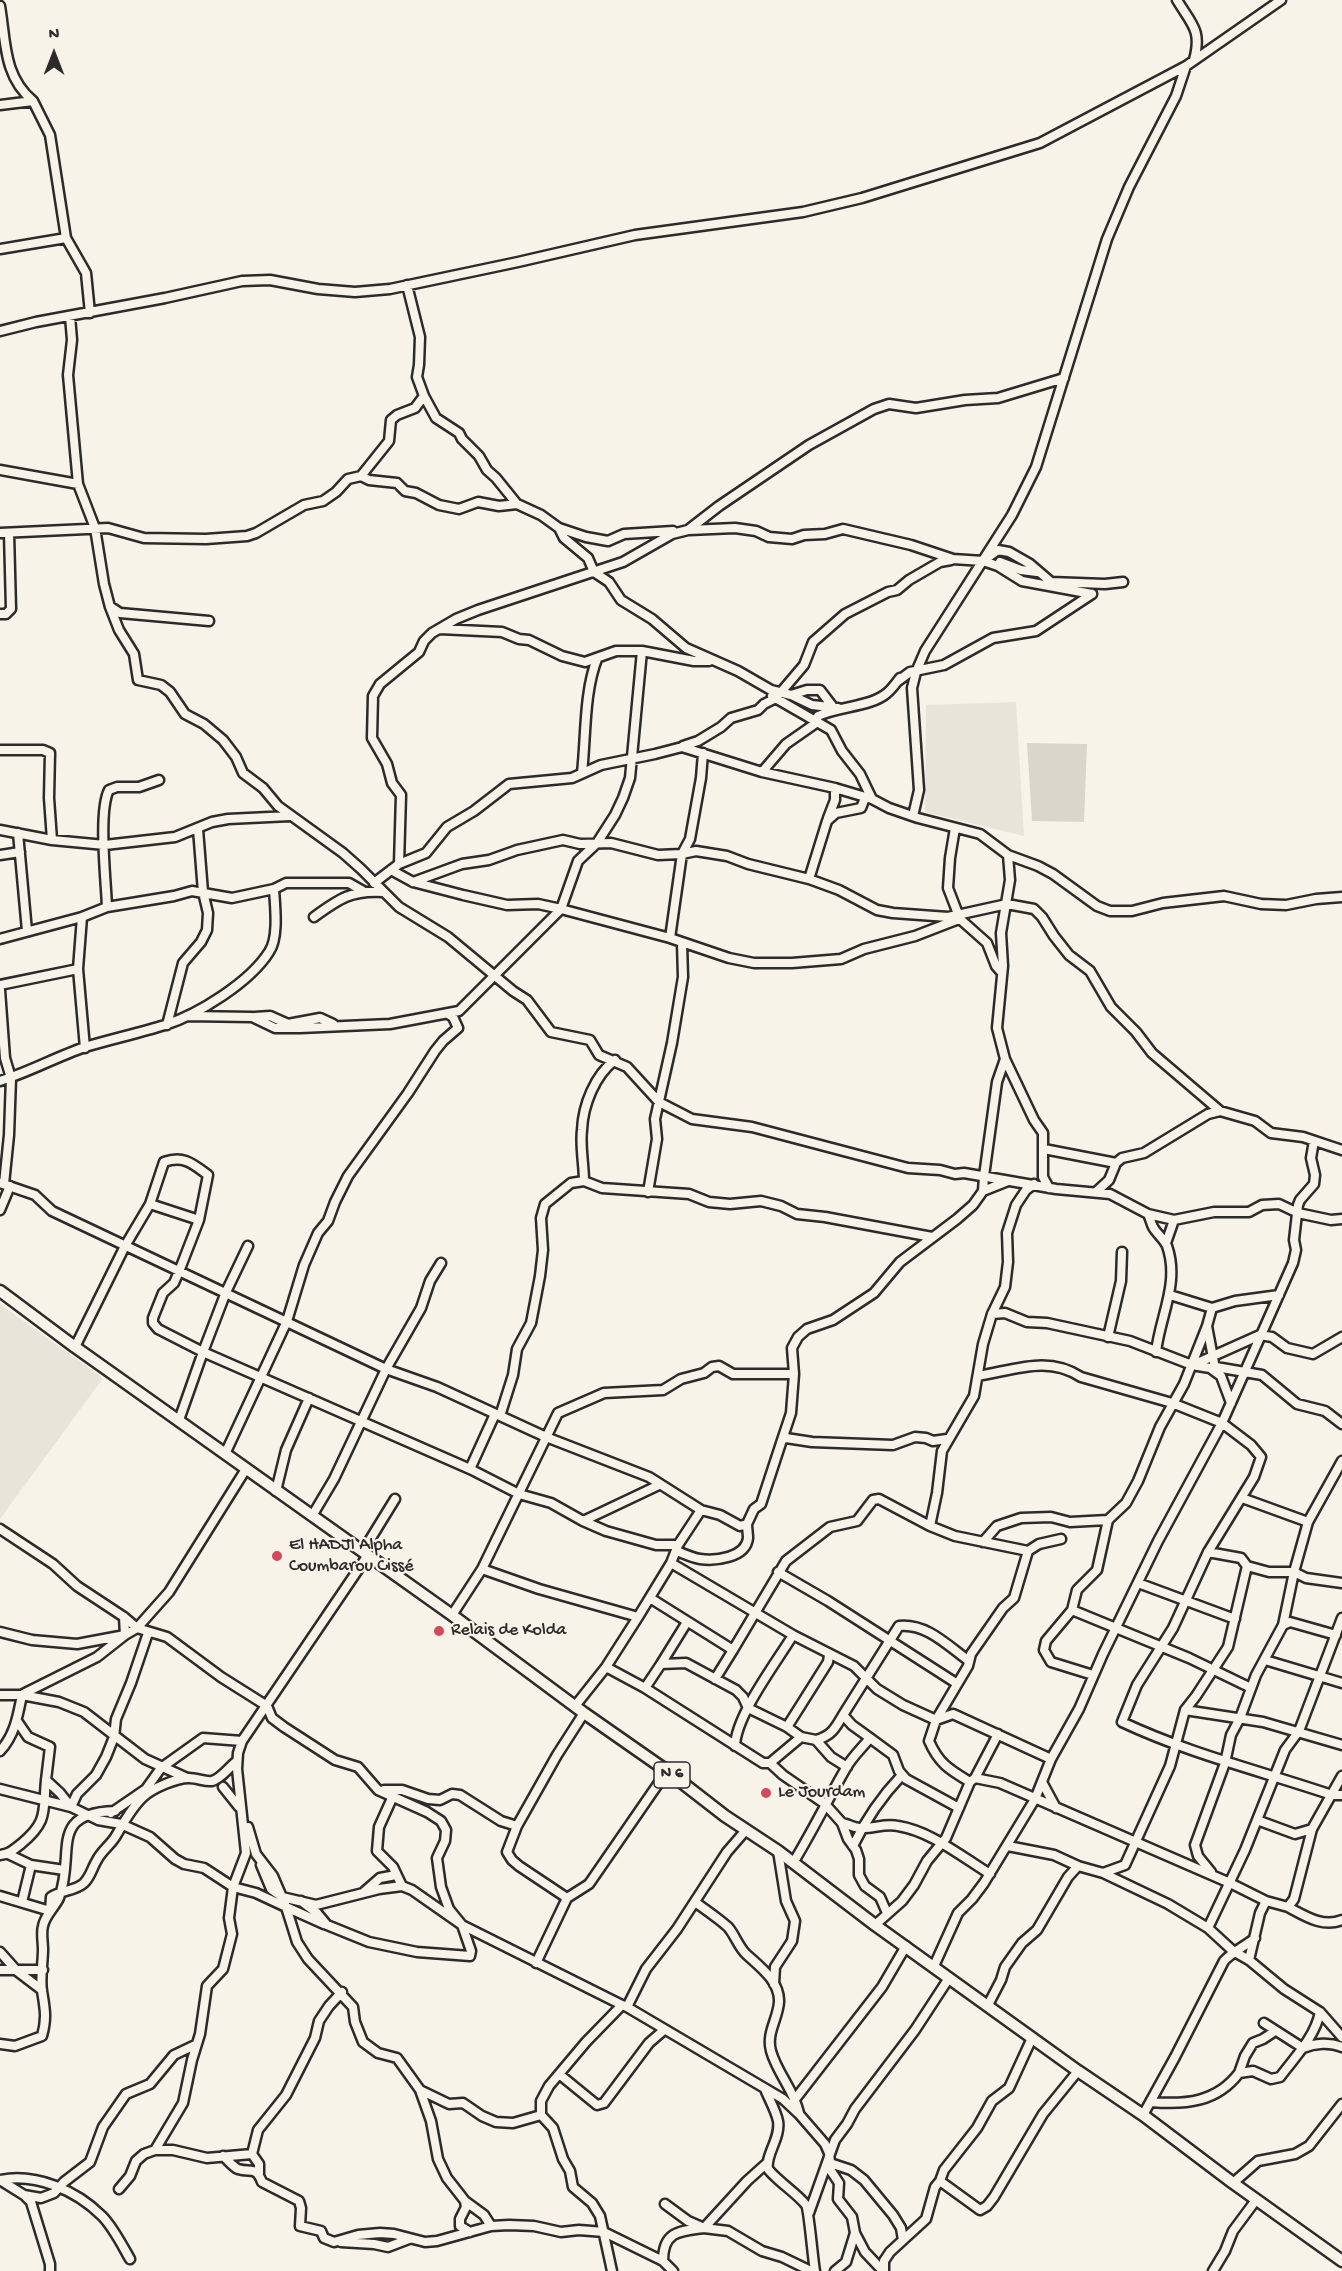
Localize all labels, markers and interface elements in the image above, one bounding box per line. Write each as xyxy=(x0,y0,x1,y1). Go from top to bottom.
north arrow xyxy=(24,24,84,84)
text: N xyxy=(49,26,59,45)
place label: El HADJI Alpha Coumbarou Cissé xyxy=(289,1535,413,1578)
marker: El HADJI Alpha Coumbarou Cissé xyxy=(270,1549,284,1563)
place label: Relais de Kolda xyxy=(451,1620,566,1642)
marker: Relais de Kolda xyxy=(432,1624,446,1638)
road number: N 6 xyxy=(654,1762,690,1788)
place label: Le Jourdam xyxy=(778,1782,865,1804)
marker: Le Jourdam xyxy=(759,1786,773,1800)

